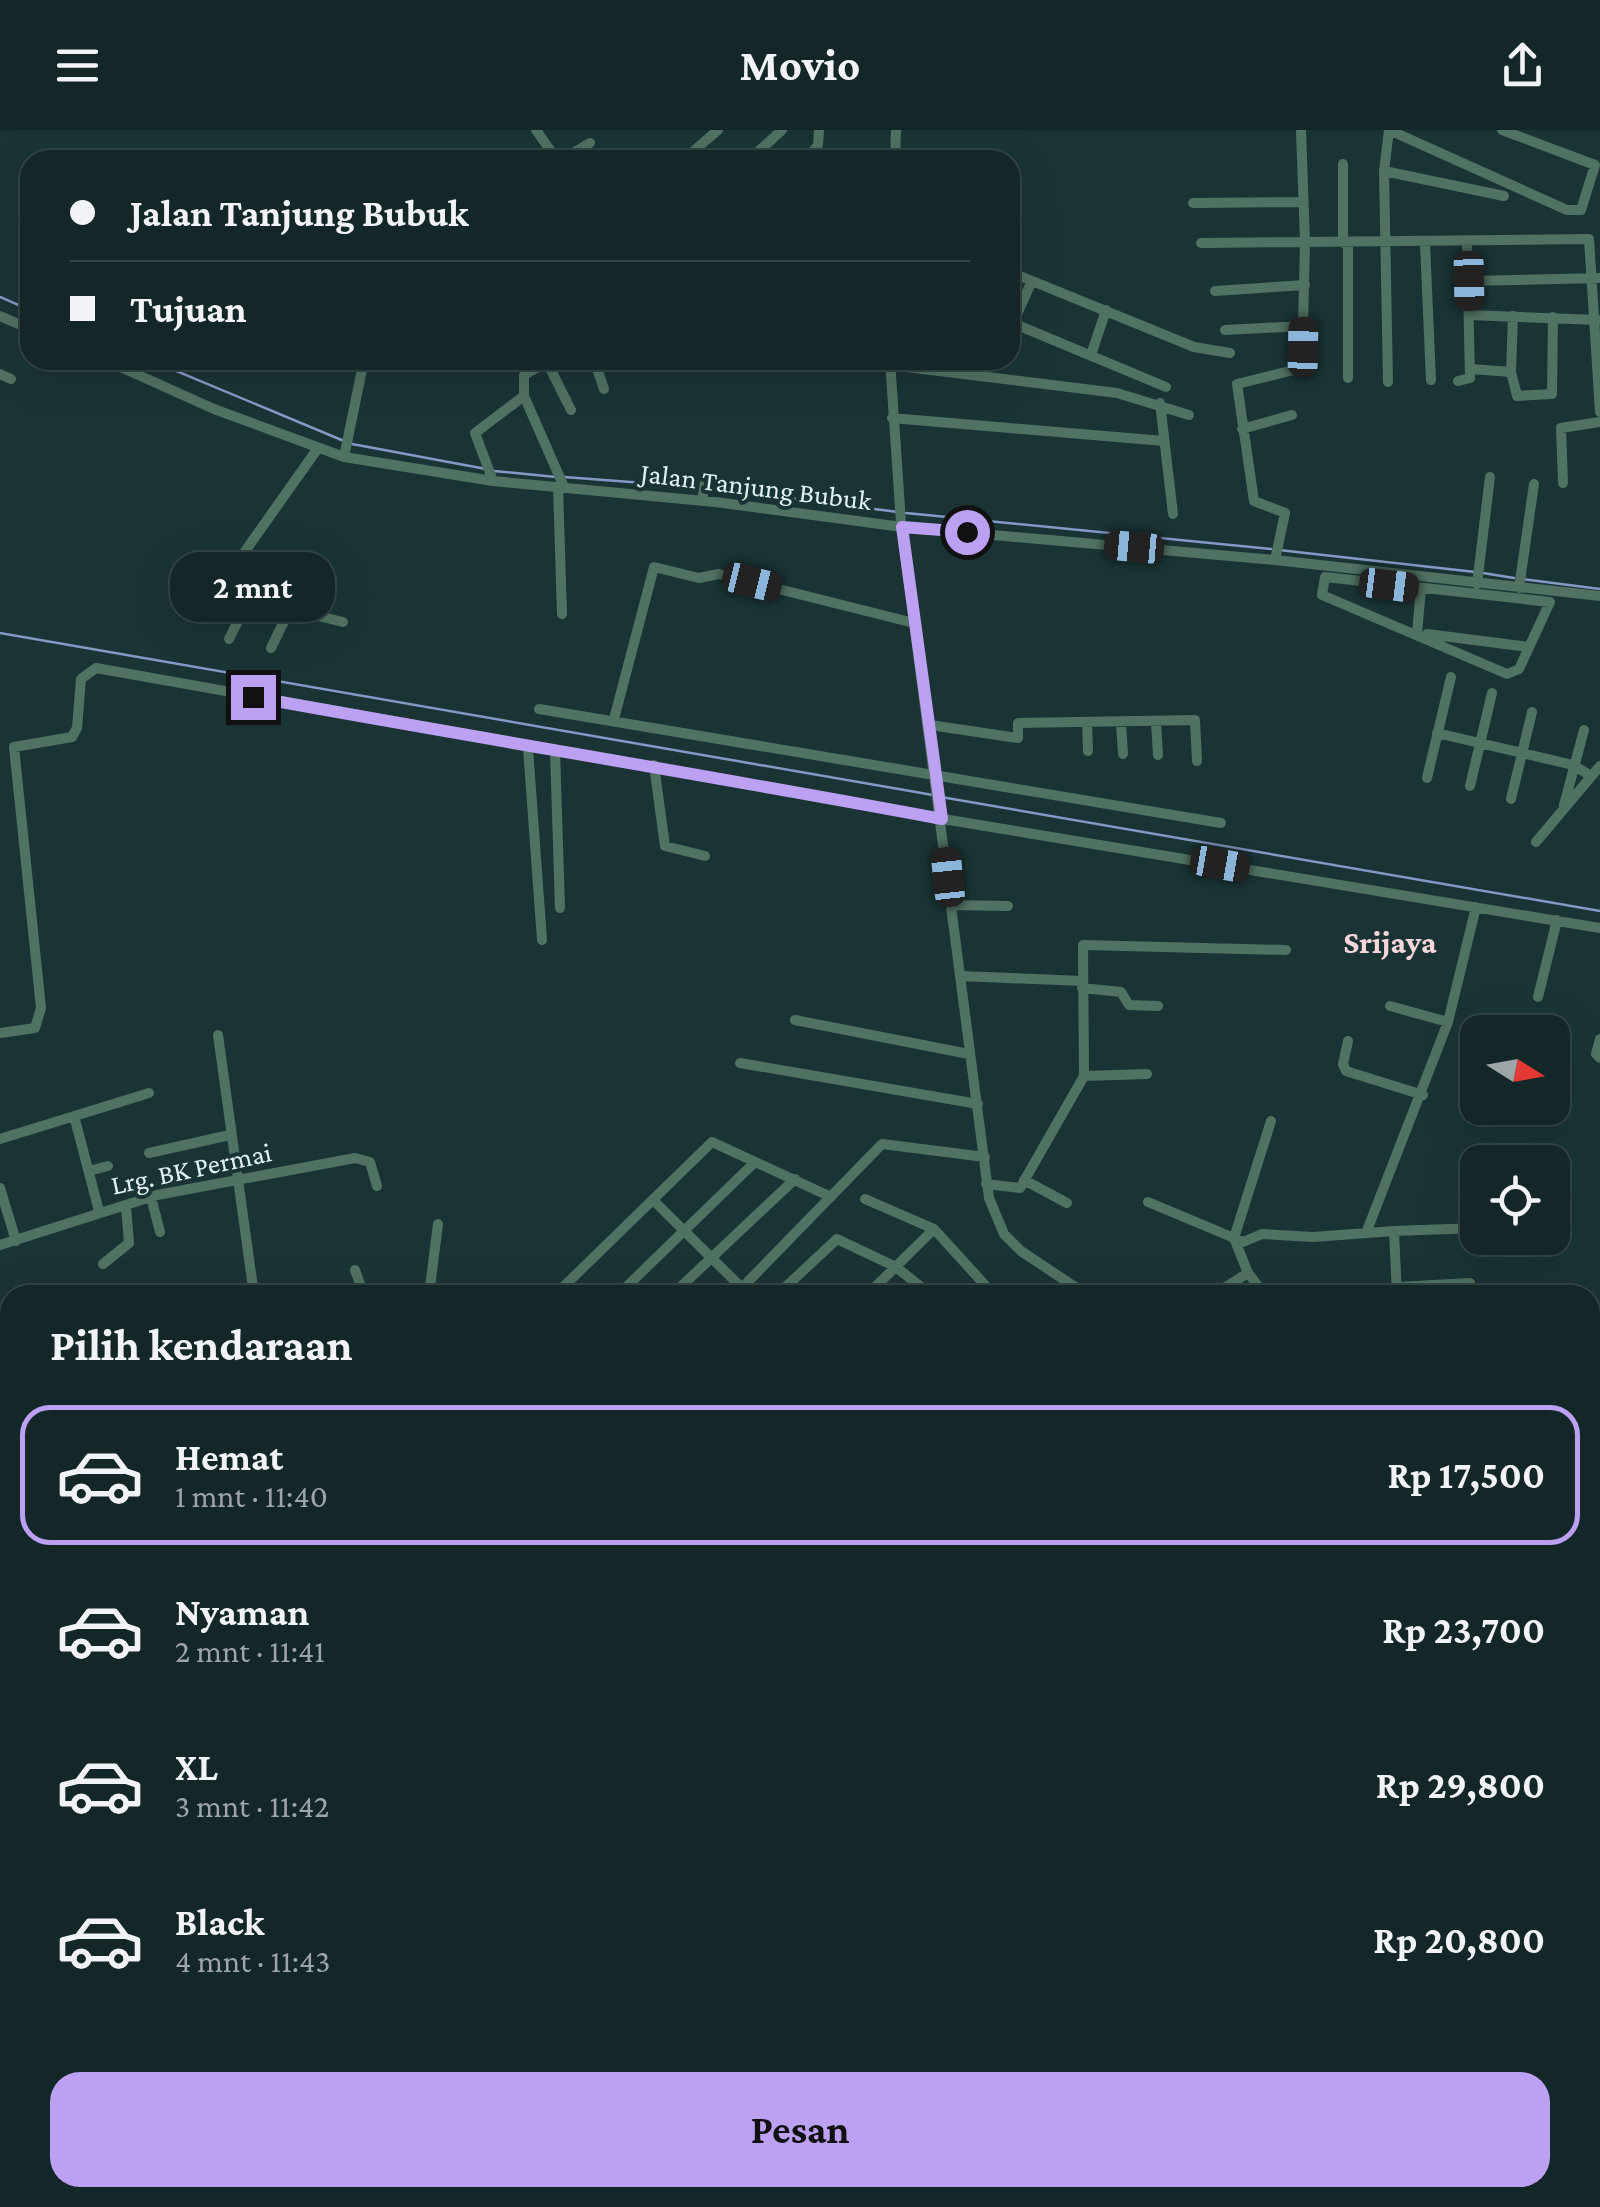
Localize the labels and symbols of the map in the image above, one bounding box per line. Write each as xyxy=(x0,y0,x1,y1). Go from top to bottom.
car xyxy=(1453,251,1485,311)
car xyxy=(1287,317,1319,377)
street label: Jalan Tanjung Bubuk xyxy=(636,457,874,516)
route start xyxy=(945,510,990,555)
car xyxy=(1103,529,1165,565)
callout: 2 mnt xyxy=(170,552,336,622)
car xyxy=(719,560,785,604)
car xyxy=(1357,566,1421,604)
route end xyxy=(231,675,276,720)
car xyxy=(1188,844,1252,884)
car xyxy=(930,846,966,908)
district label: Srijaya xyxy=(1343,924,1437,960)
north arrow xyxy=(1460,1015,1570,1125)
street label: Lrg. BK Permai xyxy=(108,1136,274,1201)

